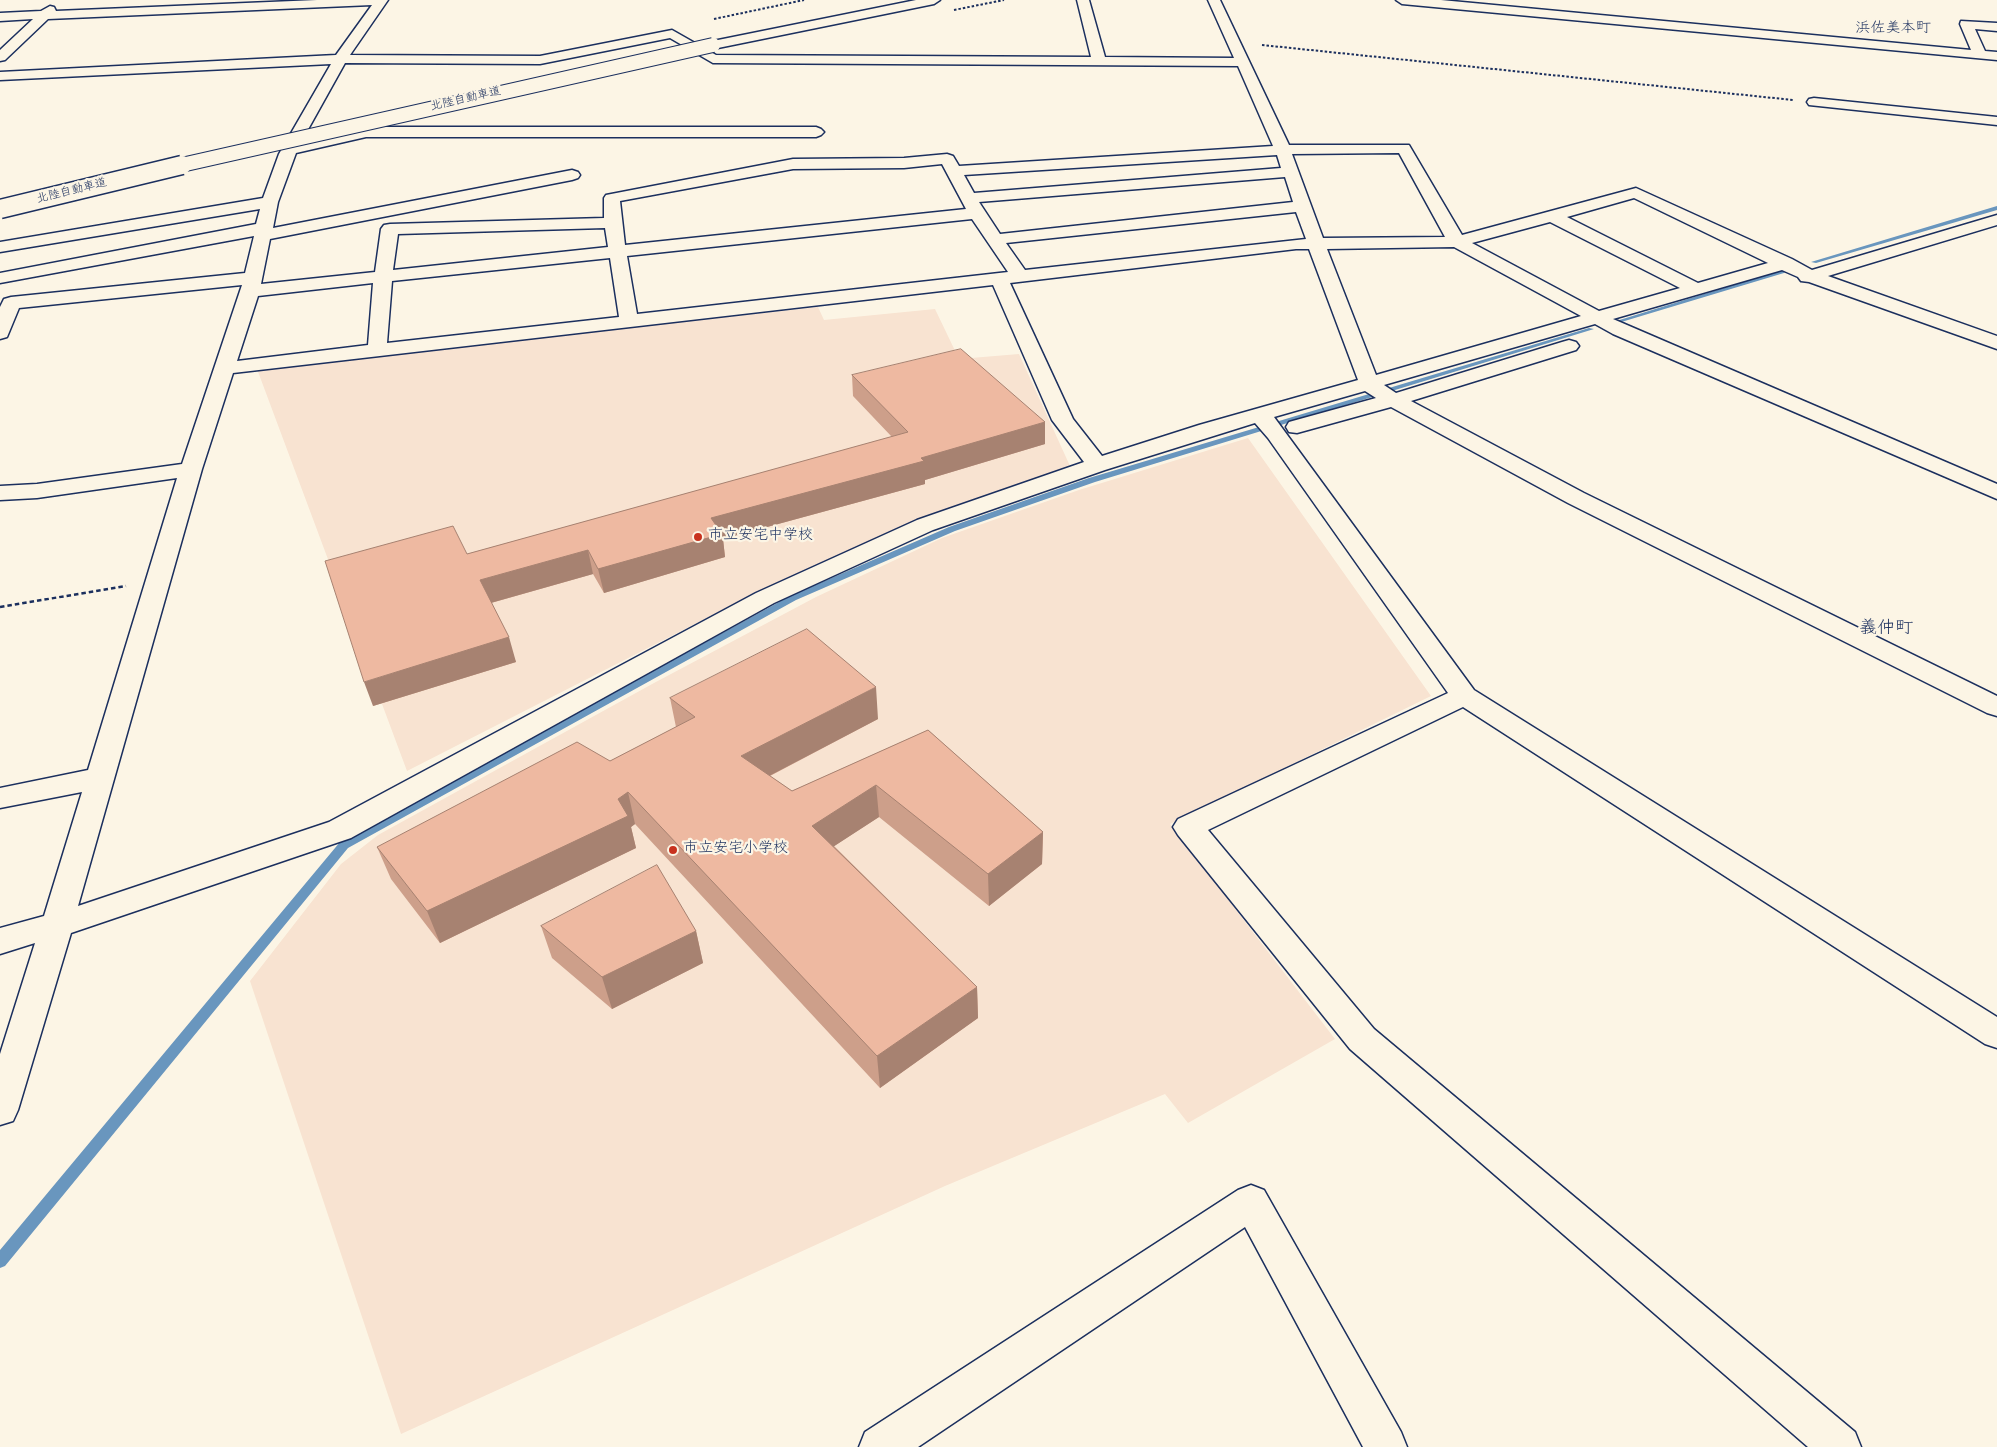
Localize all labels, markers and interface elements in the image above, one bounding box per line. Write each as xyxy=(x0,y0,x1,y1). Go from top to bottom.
district label: 浜佐美本町 xyxy=(1856,21,1930,39)
street label: 北陸自動車道 xyxy=(429,85,503,115)
street label: 北陸自動車道 xyxy=(35,176,109,208)
place label: 市立安宅中学校 xyxy=(708,528,813,546)
marker: 市立安宅中学校 xyxy=(692,531,704,543)
district label: 義仲町 xyxy=(1859,619,1913,641)
place label: 市立安宅小学校 xyxy=(683,841,788,859)
marker: 市立安宅小学校 xyxy=(667,844,679,856)

